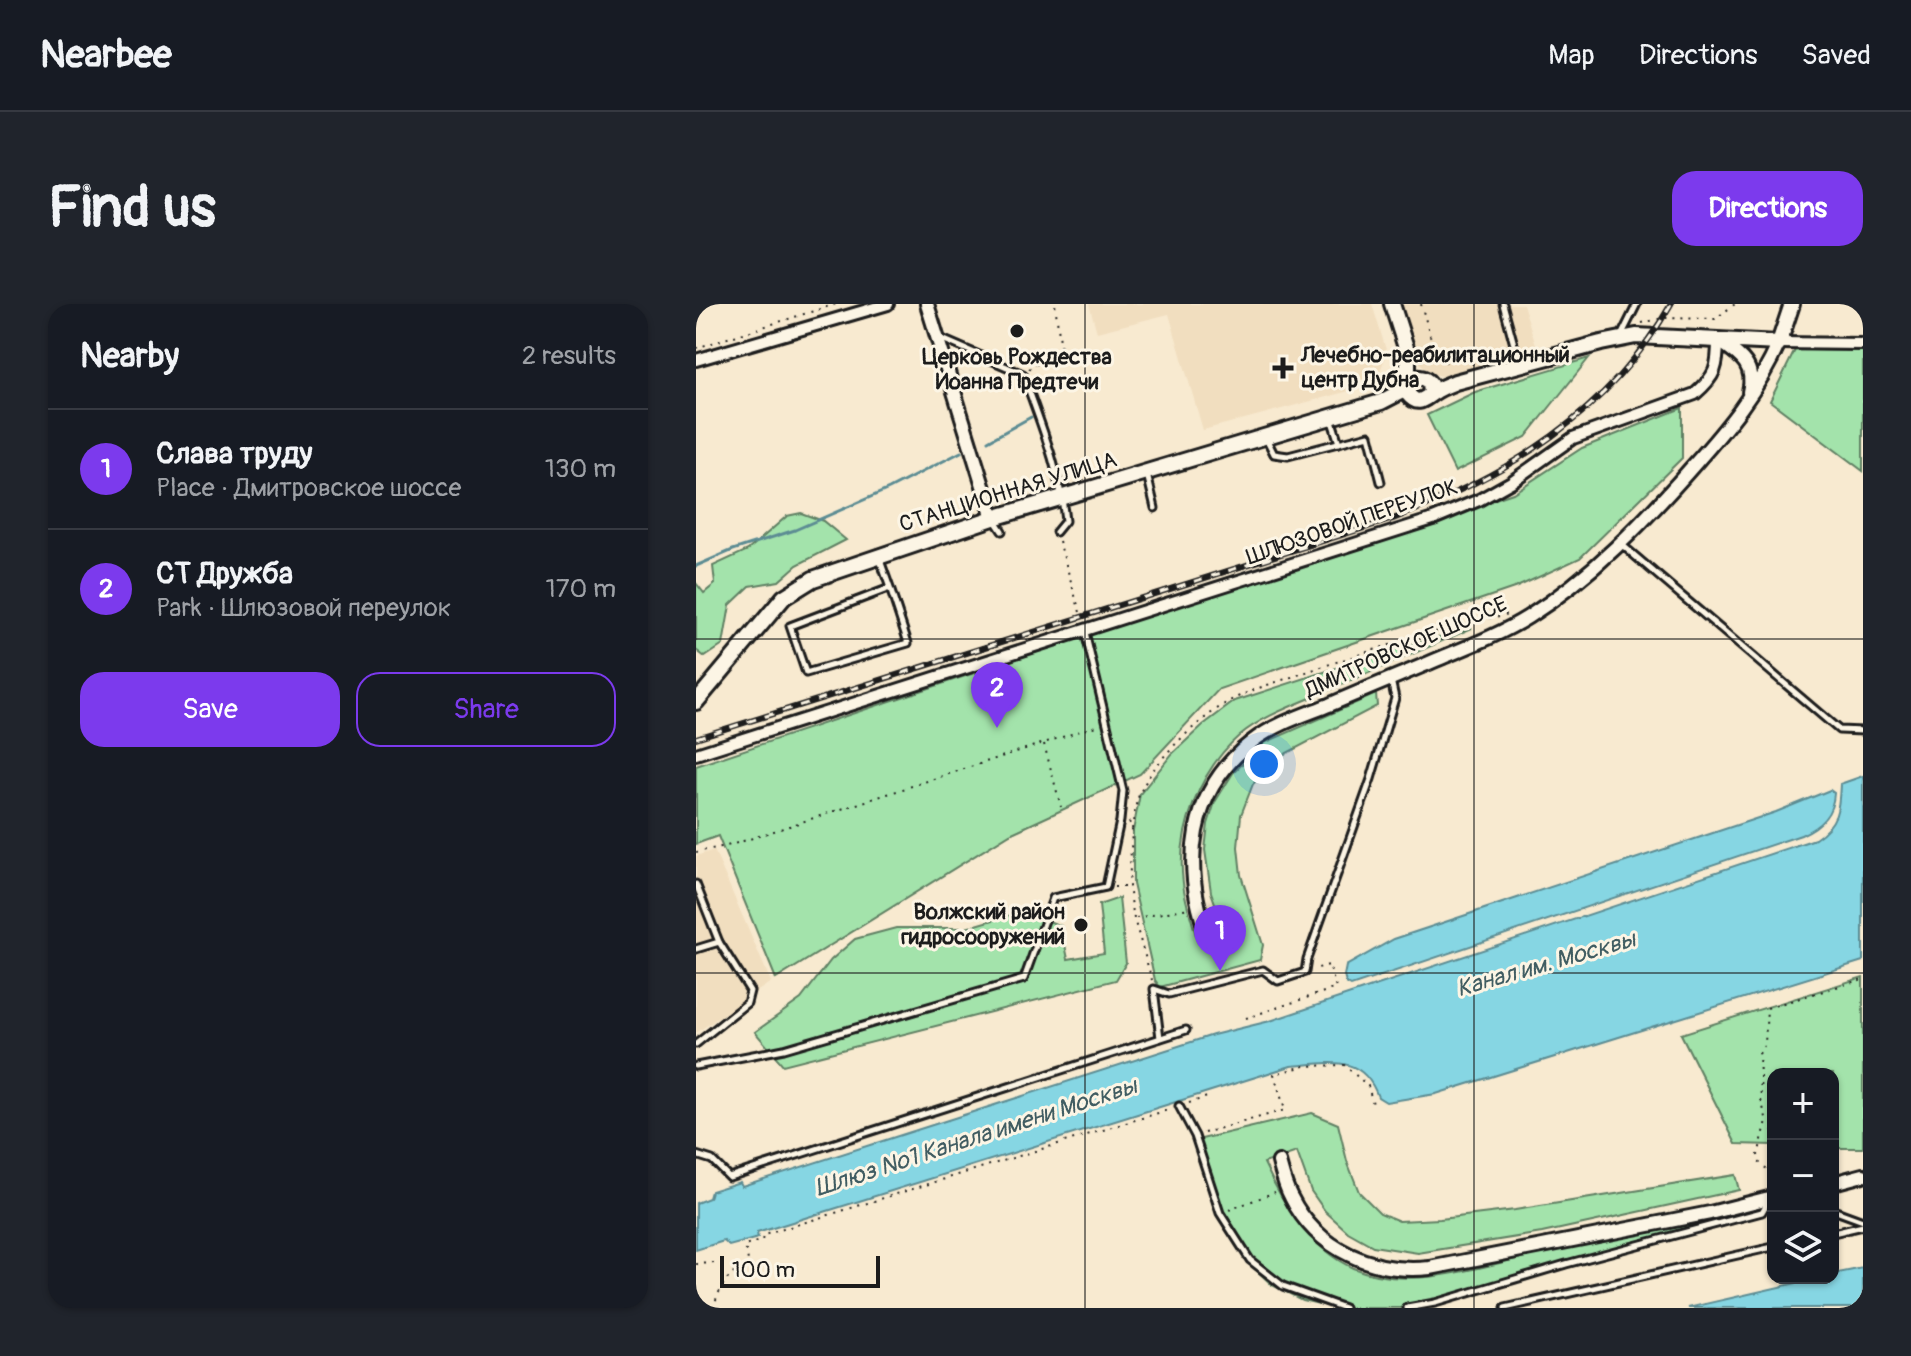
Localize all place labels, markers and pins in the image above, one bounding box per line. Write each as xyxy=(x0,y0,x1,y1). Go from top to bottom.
marker: Церковь Рождества Иоанна Предтечи xyxy=(1008,322,1026,340)
place label: Лечебно-реабилитационный центр Дубна xyxy=(1300,341,1570,394)
place label: Церковь Рождества Иоанна Предтечи xyxy=(922,343,1112,396)
marker: Лечебно-реабилитационный центр Дубна xyxy=(1272,357,1294,379)
pin: 2 xyxy=(971,662,1023,728)
place label: Волжский район гидросооружений xyxy=(900,898,1065,951)
pin: 1 xyxy=(1194,905,1246,971)
marker: Волжский район гидросооружений xyxy=(1072,916,1090,934)

